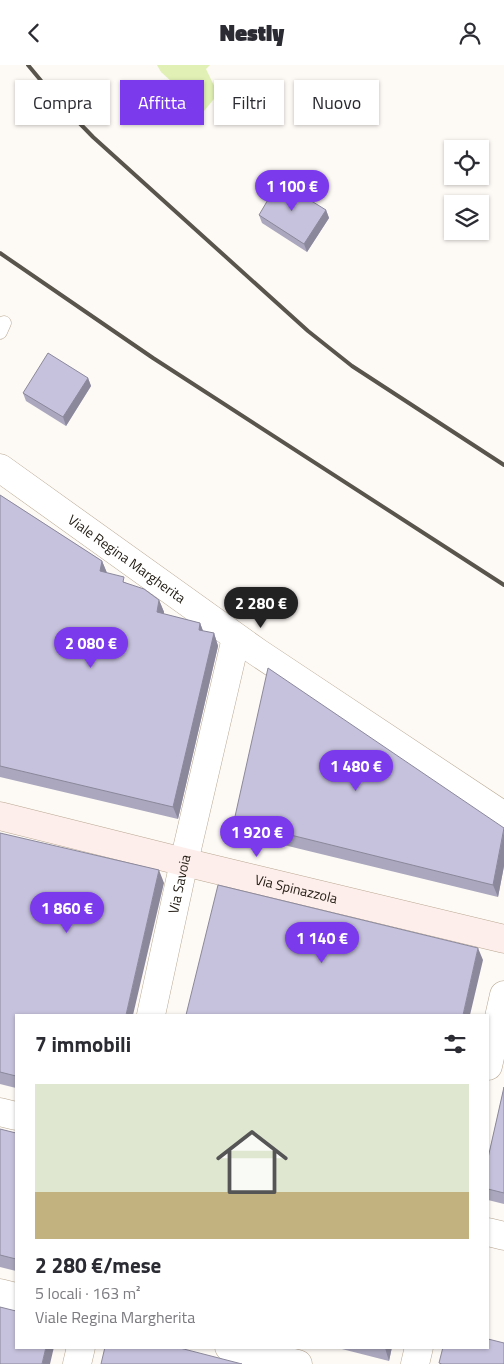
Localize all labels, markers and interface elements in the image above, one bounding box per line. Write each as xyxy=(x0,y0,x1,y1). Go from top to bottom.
text: Nestly xyxy=(220,16,284,50)
icon: back xyxy=(20,19,48,47)
icon: person xyxy=(456,19,484,47)
chip: Compra xyxy=(15,80,110,125)
chip: Affitta xyxy=(120,80,204,125)
chip: Filtri xyxy=(214,80,284,125)
chip: Nuovo xyxy=(294,80,379,125)
map controls xyxy=(444,140,489,240)
button: locate xyxy=(444,140,489,185)
pin: 1 100 € xyxy=(246,169,338,212)
text: 1 100 € xyxy=(266,174,318,198)
button: layers xyxy=(444,195,489,240)
street label: Viale Regina Margherita xyxy=(64,509,190,608)
pin: 2 280 € xyxy=(215,587,307,629)
text: 2 280 € xyxy=(235,591,287,615)
pin: 2 080 € xyxy=(45,627,137,669)
text: 2 080 € xyxy=(65,631,117,655)
pin: 1 480 € xyxy=(310,749,402,792)
text: 1 480 € xyxy=(330,754,382,778)
pin: 1 920 € xyxy=(211,815,303,858)
text: 1 920 € xyxy=(231,820,283,844)
street label: Via Savoia xyxy=(162,852,195,915)
street label: Via Spinazzola xyxy=(253,868,340,909)
pin: 1 860 € xyxy=(21,891,113,934)
text: 1 860 € xyxy=(41,896,93,920)
pin: 1 140 € xyxy=(276,921,368,964)
text: 1 140 € xyxy=(296,926,348,950)
text: 7 immobili xyxy=(35,1028,131,1060)
icon: filters xyxy=(441,1030,469,1058)
icon: home xyxy=(207,1117,297,1207)
text: 2 280 €/mese xyxy=(35,1249,161,1281)
text: 5 locali · 163 m² xyxy=(35,1281,141,1305)
text: Viale Regina Margherita xyxy=(35,1305,195,1329)

